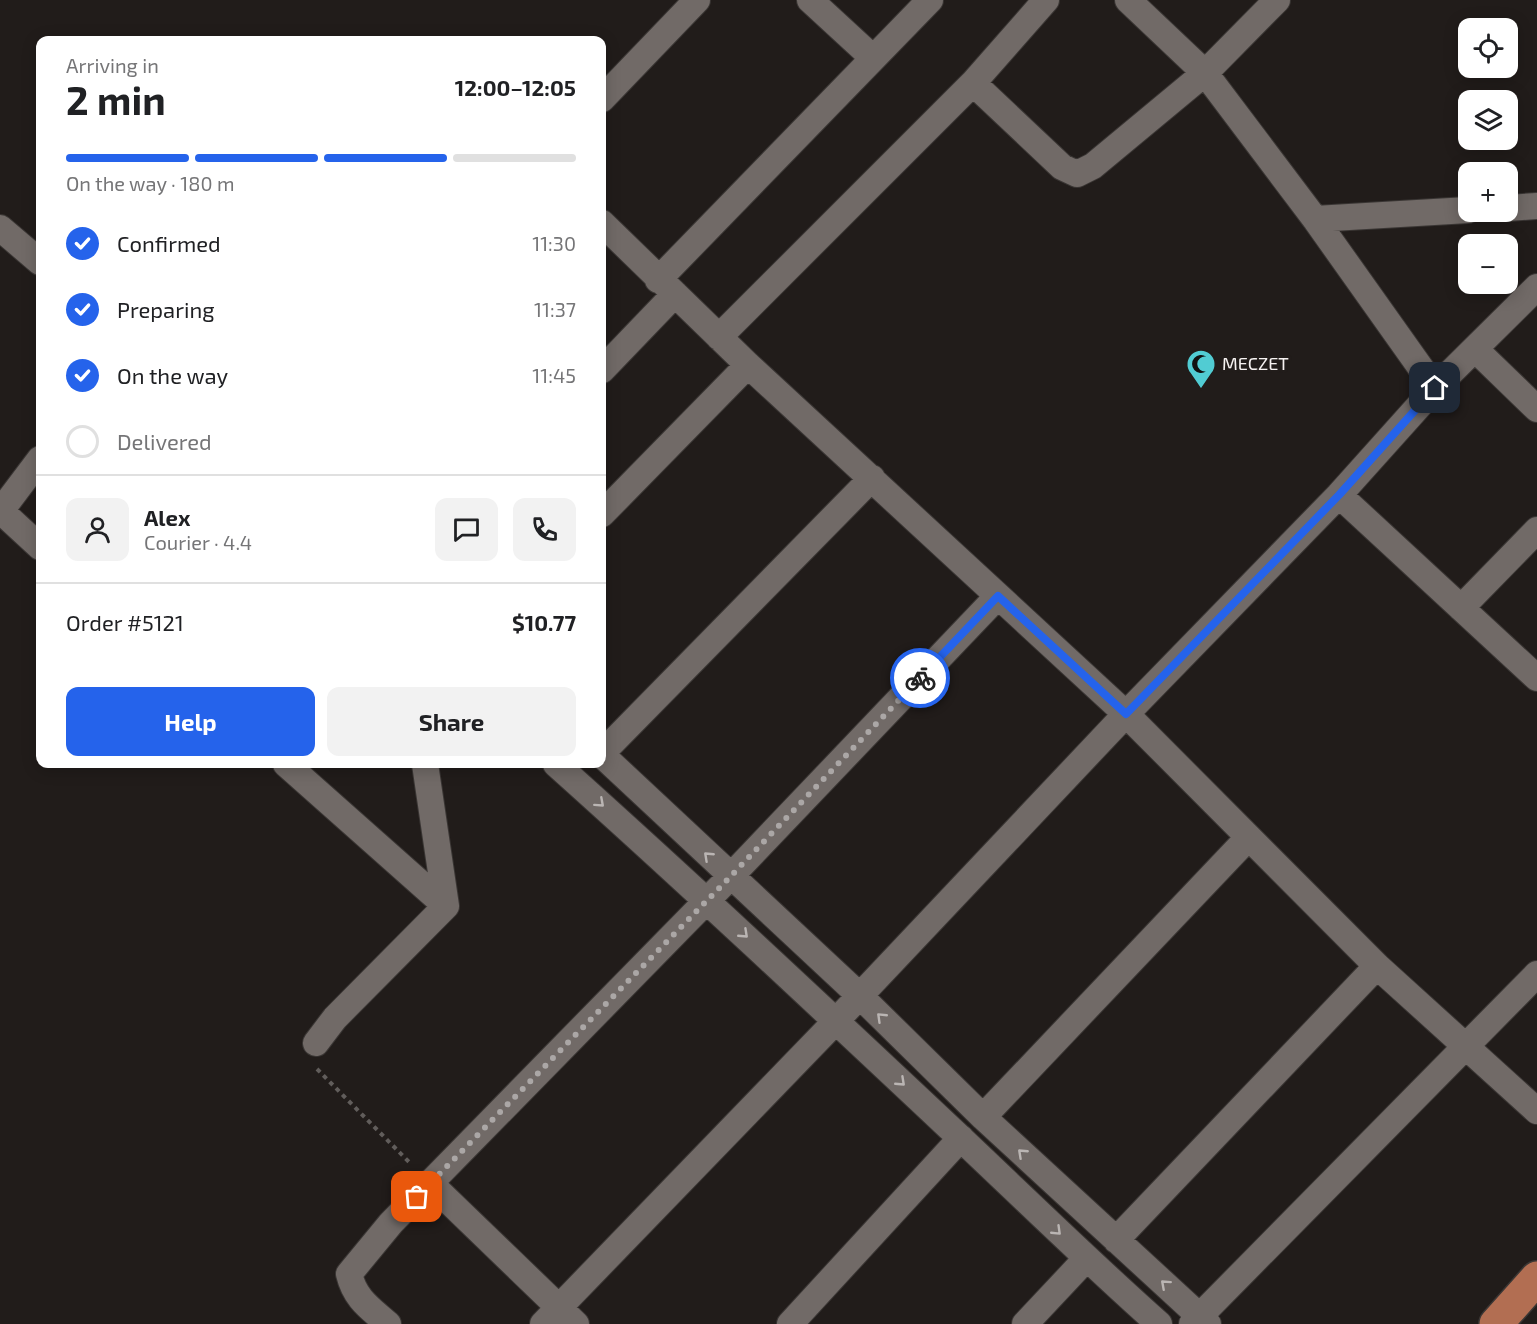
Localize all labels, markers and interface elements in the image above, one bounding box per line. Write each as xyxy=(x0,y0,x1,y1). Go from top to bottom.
map controls xyxy=(1458,18,1518,294)
button: locate xyxy=(1458,18,1518,78)
text: Arriving in xyxy=(66,53,159,77)
text: 12:00–12:05 xyxy=(455,74,576,100)
text: 2 min xyxy=(66,76,166,123)
button: layers xyxy=(1458,90,1518,150)
button: + xyxy=(1458,162,1518,222)
text: On the way · 180 m xyxy=(66,171,234,195)
icon: check xyxy=(66,227,99,260)
text: Confirmed xyxy=(117,230,221,256)
text: 11:30 xyxy=(532,231,576,255)
button: − xyxy=(1458,234,1518,294)
icon: check xyxy=(66,293,99,326)
text: Preparing xyxy=(117,296,215,322)
text: 11:37 xyxy=(534,297,576,321)
mosque icon: MECZET xyxy=(1185,348,1217,390)
place label: MECZET xyxy=(1222,352,1289,374)
icon: check xyxy=(66,359,99,392)
text: On the way xyxy=(117,362,228,388)
pin xyxy=(1409,362,1460,413)
text: 11:45 xyxy=(532,363,576,387)
icon: home xyxy=(1418,371,1451,404)
text: Delivered xyxy=(117,428,212,454)
button: person xyxy=(66,498,129,561)
button: chat xyxy=(435,498,498,561)
button: phone xyxy=(513,498,576,561)
text: Alex xyxy=(144,504,190,530)
text: Courier · 4.4 xyxy=(144,530,252,554)
text: Order #5121 xyxy=(66,609,184,635)
text: $10.77 xyxy=(512,609,576,635)
courier xyxy=(890,648,950,708)
icon: bike xyxy=(904,662,937,695)
button: Help xyxy=(66,687,315,756)
button: Share xyxy=(327,687,576,756)
one-way arrow xyxy=(593,796,604,807)
one-way arrow xyxy=(704,852,715,863)
one-way arrow xyxy=(737,927,747,938)
one-way arrow xyxy=(878,1013,888,1024)
one-way arrow xyxy=(895,1075,905,1086)
one-way arrow xyxy=(1018,1149,1029,1160)
pin xyxy=(391,1171,442,1222)
icon: bag xyxy=(400,1180,433,1213)
one-way arrow xyxy=(1050,1224,1061,1235)
one-way arrow xyxy=(1161,1281,1172,1292)

